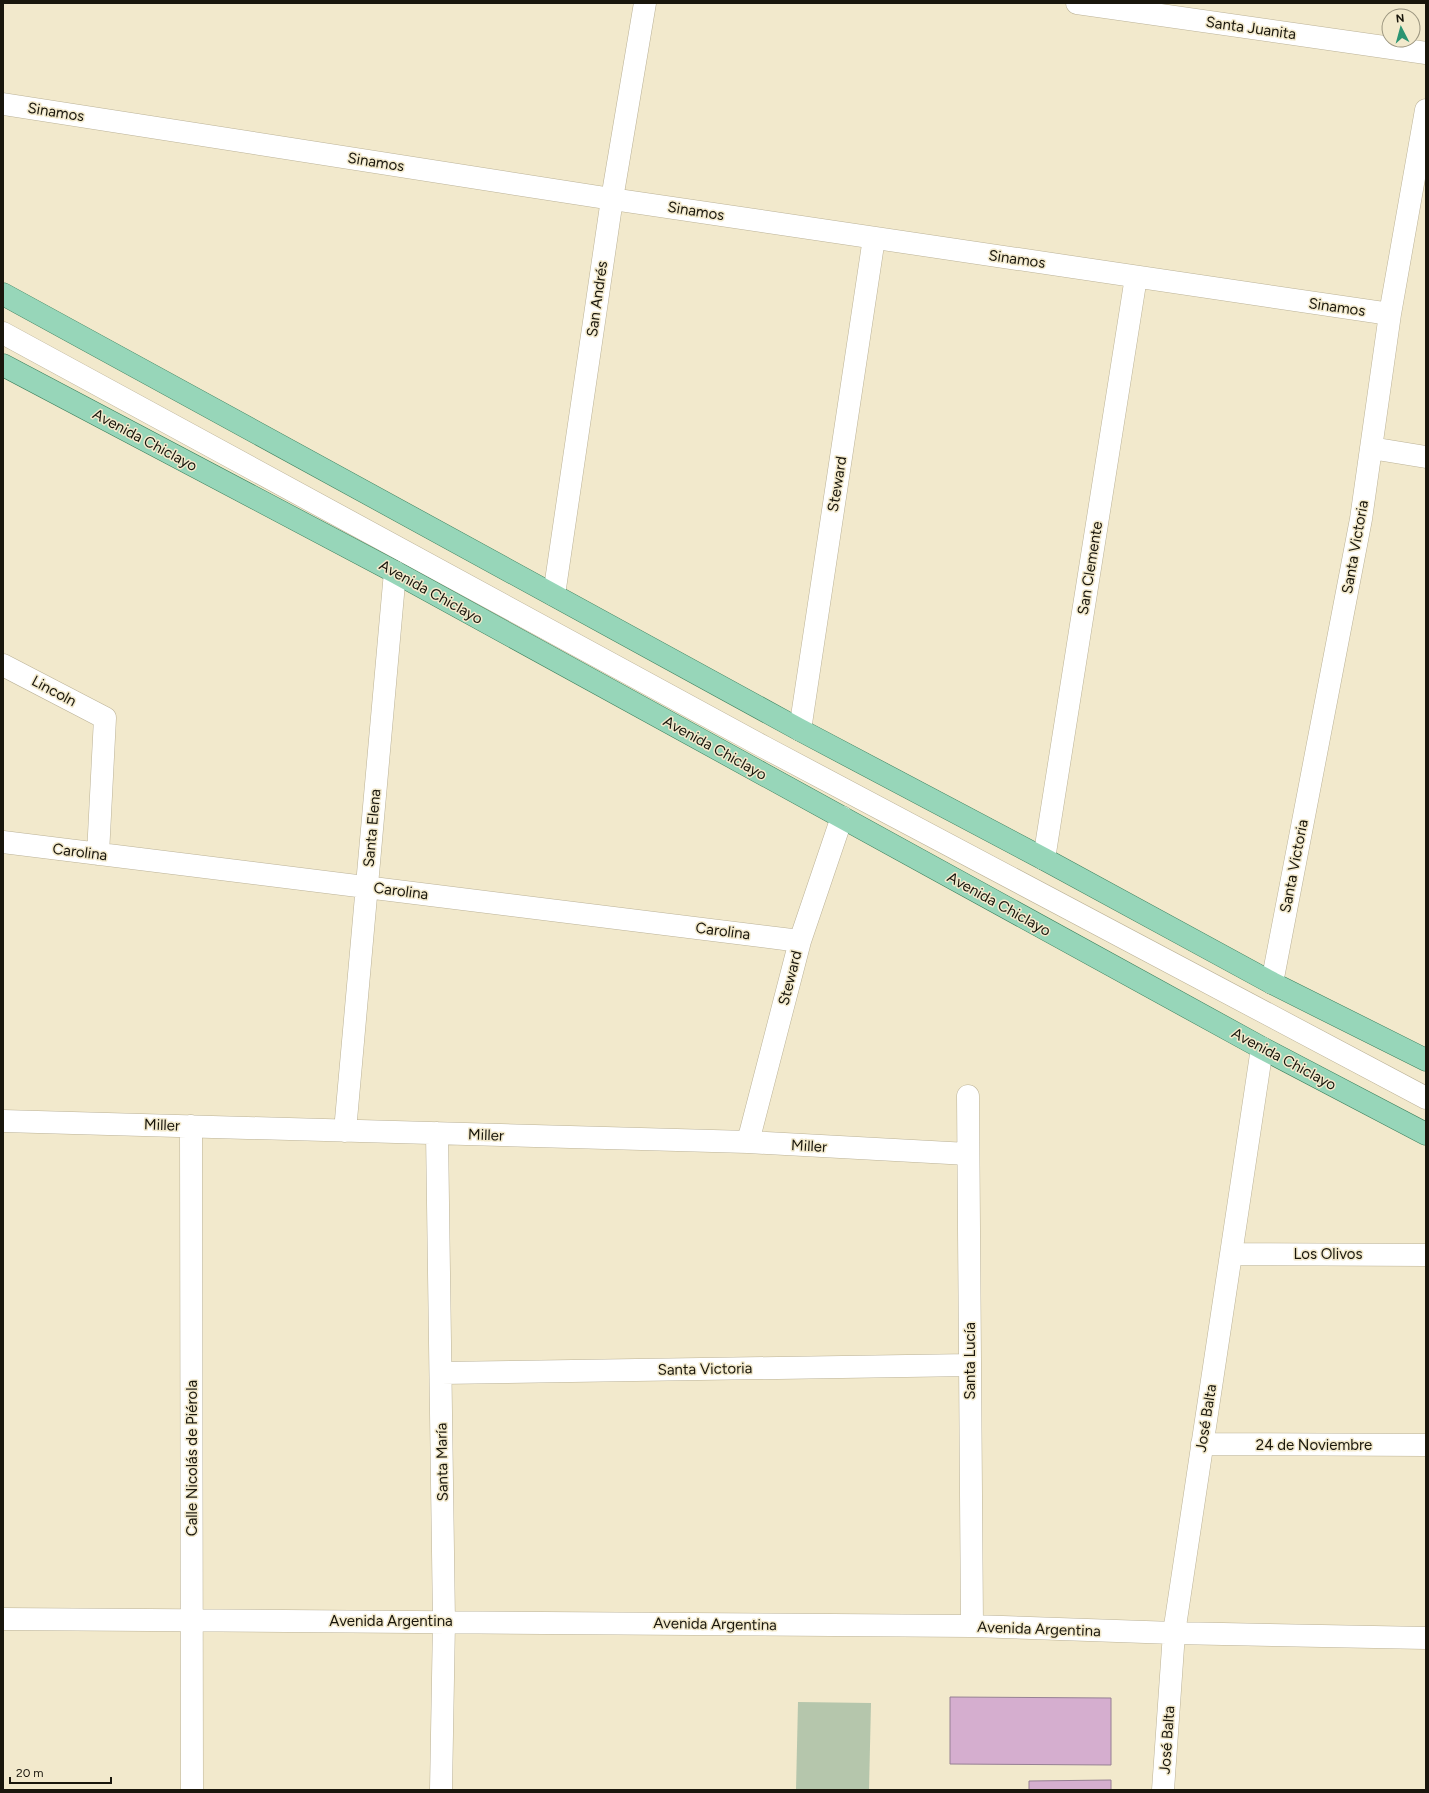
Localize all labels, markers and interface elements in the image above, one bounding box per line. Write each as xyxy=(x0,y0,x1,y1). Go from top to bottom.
north arrow xyxy=(1381,8,1421,48)
text: N xyxy=(1395,12,1405,25)
street label: Santa Juanita xyxy=(1205,13,1297,43)
street label: Sinamos xyxy=(26,99,86,125)
street label: Sinamos xyxy=(346,149,406,175)
street label: Sinamos xyxy=(666,198,726,224)
street label: Sinamos xyxy=(987,246,1047,272)
street label: San Andrés xyxy=(583,260,611,338)
street label: Sinamos xyxy=(1307,294,1367,320)
street label: Avenida Chiclayo xyxy=(90,405,201,475)
street label: Steward xyxy=(824,455,850,513)
street label: Santa Victoria xyxy=(1338,499,1372,595)
street label: San Clemente xyxy=(1074,520,1106,616)
street label: Avenida Chiclayo xyxy=(376,556,486,628)
street label: Lincoln xyxy=(29,672,79,710)
street label: Avenida Chiclayo xyxy=(660,712,770,784)
street label: Santa Elena xyxy=(360,788,384,868)
street label: Santa Victoria xyxy=(1276,818,1312,914)
street label: Carolina xyxy=(52,840,108,864)
street label: Avenida Chiclayo xyxy=(944,868,1054,940)
street label: Carolina xyxy=(373,879,429,903)
street label: Carolina xyxy=(695,919,751,943)
street label: Steward xyxy=(775,949,805,1007)
street label: Avenida Chiclayo xyxy=(1229,1024,1340,1094)
street label: Miller xyxy=(144,1115,180,1135)
street label: Miller xyxy=(468,1125,504,1145)
street label: Miller xyxy=(791,1136,827,1156)
street label: Los Olivos xyxy=(1294,1245,1362,1263)
street label: Santa Lucía xyxy=(961,1322,979,1400)
street label: Santa Victoria xyxy=(657,1359,753,1379)
street label: Calle Nicolás de Piérola xyxy=(183,1380,201,1536)
street label: José Balta xyxy=(1192,1383,1220,1453)
street label: Santa María xyxy=(432,1422,452,1502)
street label: 24 de Noviembre xyxy=(1256,1436,1372,1454)
street label: Avenida Argentina xyxy=(329,1612,453,1630)
street label: Avenida Argentina xyxy=(653,1614,777,1634)
street label: Avenida Argentina xyxy=(977,1618,1101,1640)
street label: José Balta xyxy=(1156,1705,1178,1775)
scale bar xyxy=(10,1759,111,1785)
text: 20 m xyxy=(16,1766,44,1780)

